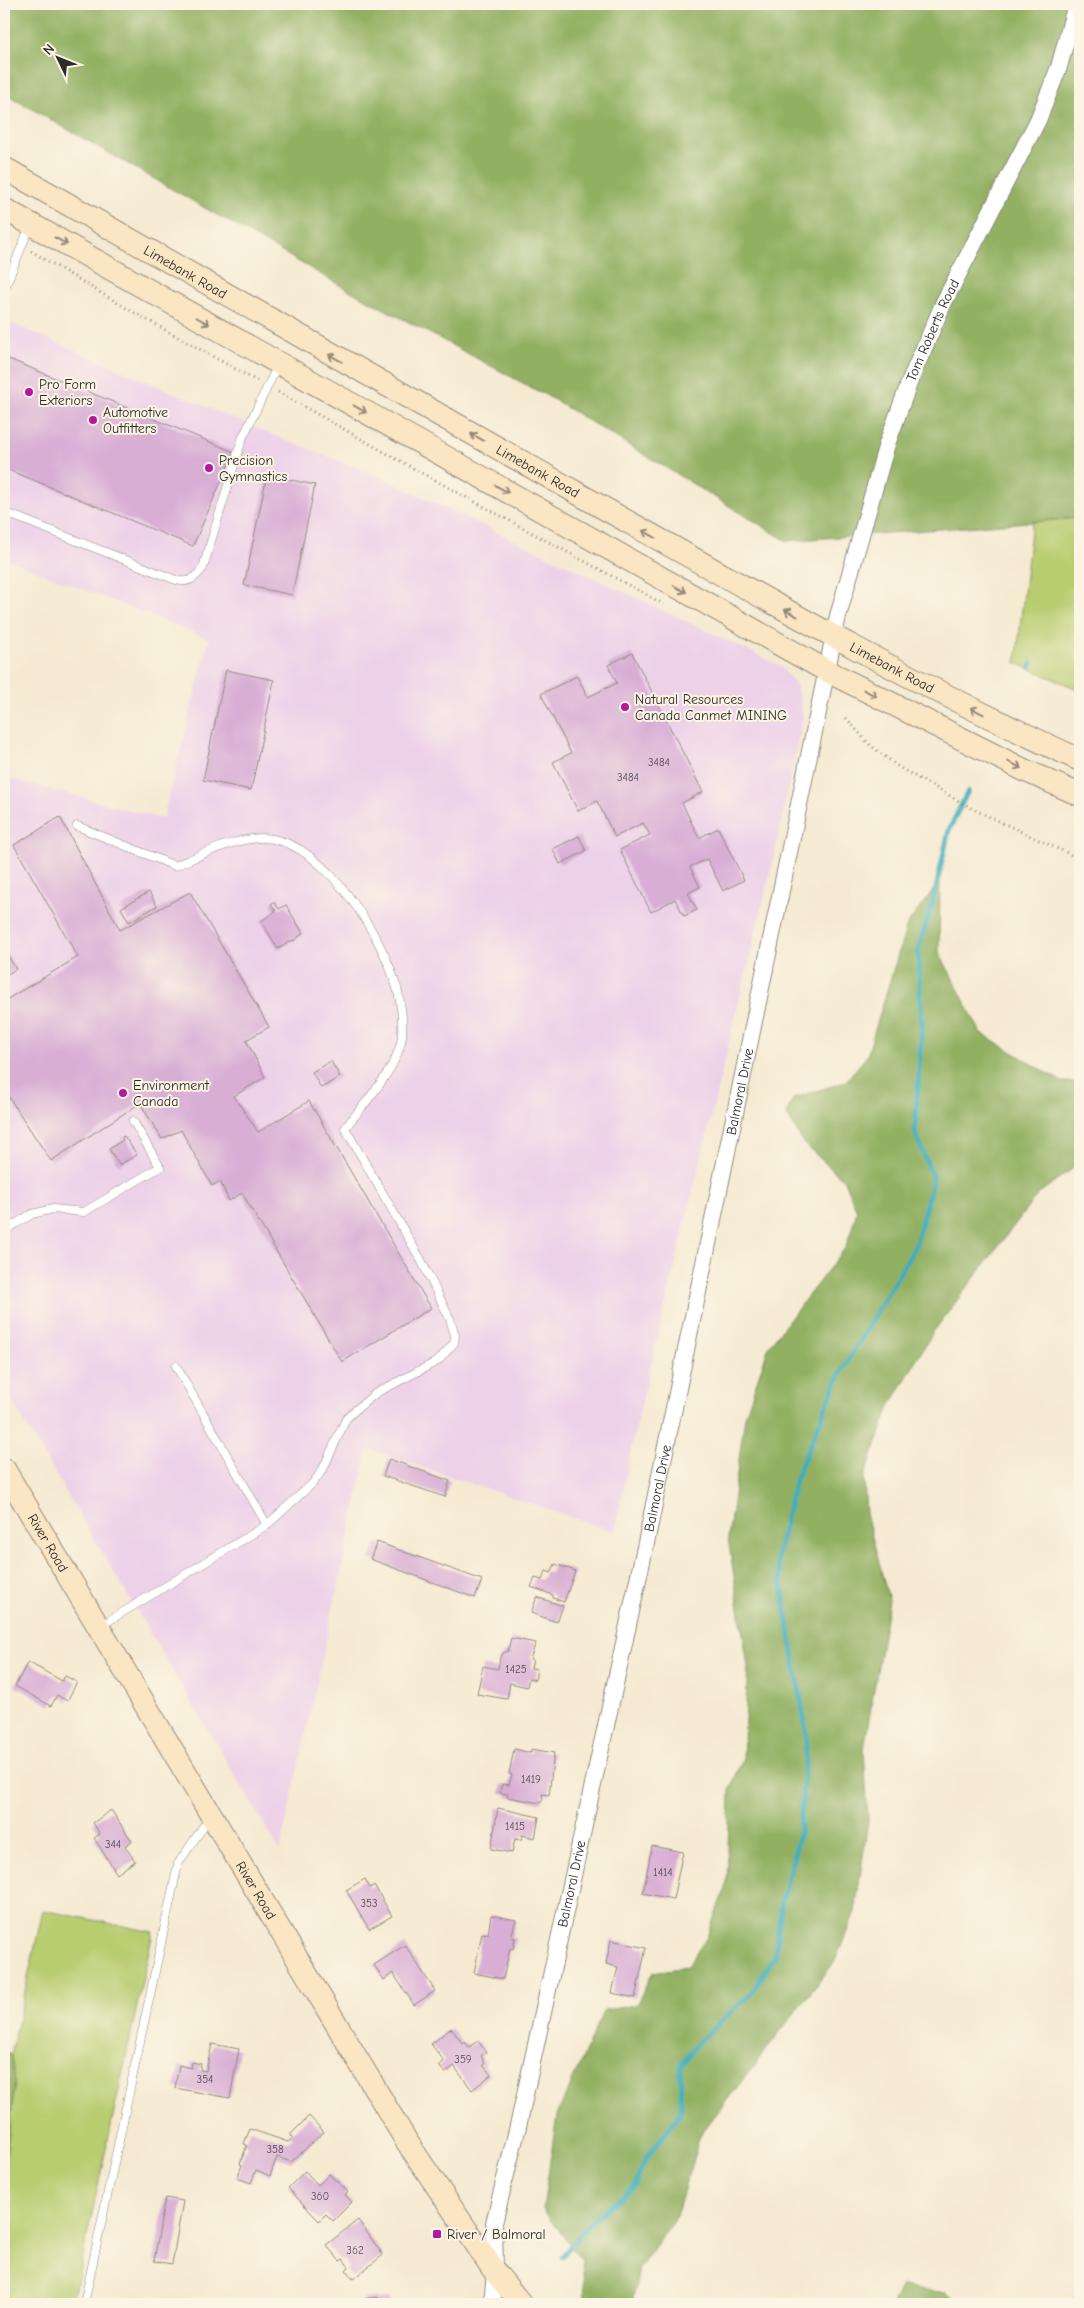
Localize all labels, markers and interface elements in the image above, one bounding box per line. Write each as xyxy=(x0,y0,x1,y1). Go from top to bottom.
north arrow xyxy=(32,32,82,82)
text: N xyxy=(40,40,58,59)
one-way arrow xyxy=(54,237,68,247)
street label: Limebank Road xyxy=(141,242,230,303)
street label: Tom Roberts Road xyxy=(903,277,963,384)
one-way arrow xyxy=(195,317,210,327)
one-way arrow xyxy=(329,352,343,362)
place label: Pro Form Exteriors xyxy=(39,376,96,409)
marker: Pro Form Exteriors xyxy=(23,386,35,398)
place label: Automotive Outfitters xyxy=(103,404,168,437)
one-way arrow xyxy=(352,405,367,415)
marker: Automotive Outfitters xyxy=(87,414,99,426)
one-way arrow xyxy=(470,432,485,441)
street label: Limebank Road xyxy=(493,441,582,502)
place label: Precision Gymnastics xyxy=(219,452,288,485)
marker: Precision Gymnastics xyxy=(203,462,215,474)
one-way arrow xyxy=(494,484,509,494)
one-way arrow xyxy=(643,528,657,538)
one-way arrow xyxy=(672,585,686,595)
one-way arrow xyxy=(784,608,799,617)
street label: Limebank Road xyxy=(847,639,937,697)
one-way arrow xyxy=(862,689,877,698)
place label: Natural Resources Canada Canmet MINING xyxy=(635,691,787,724)
marker: Natural Resources Canada Canmet MINING xyxy=(619,701,631,713)
one-way arrow xyxy=(970,706,985,715)
house number: 3484 xyxy=(648,756,670,769)
one-way arrow xyxy=(1008,761,1023,771)
house number: 3484 xyxy=(617,771,639,784)
street label: Balmoral Drive xyxy=(723,1047,757,1137)
place label: Environment Canada xyxy=(133,1077,210,1110)
marker: Environment Canada xyxy=(117,1087,129,1099)
street label: Balmoral Drive xyxy=(641,1443,675,1533)
street label: River Road xyxy=(24,1511,72,1575)
house number: 1425 xyxy=(505,1663,527,1676)
house number: 1419 xyxy=(521,1773,541,1786)
house number: 1415 xyxy=(505,1820,525,1833)
house number: 344 xyxy=(105,1838,121,1851)
street label: Balmoral Drive xyxy=(554,1839,589,1929)
street label: River Road xyxy=(232,1858,280,1923)
house number: 1414 xyxy=(653,1866,673,1879)
house number: 353 xyxy=(360,1897,378,1910)
house number: 359 xyxy=(454,2053,472,2066)
house number: 354 xyxy=(197,2073,213,2086)
house number: 358 xyxy=(266,2143,284,2156)
house number: 360 xyxy=(311,2190,329,2203)
place label: River / Balmoral xyxy=(447,2226,546,2243)
marker: River / Balmoral xyxy=(431,2228,443,2240)
house number: 362 xyxy=(346,2244,364,2257)

